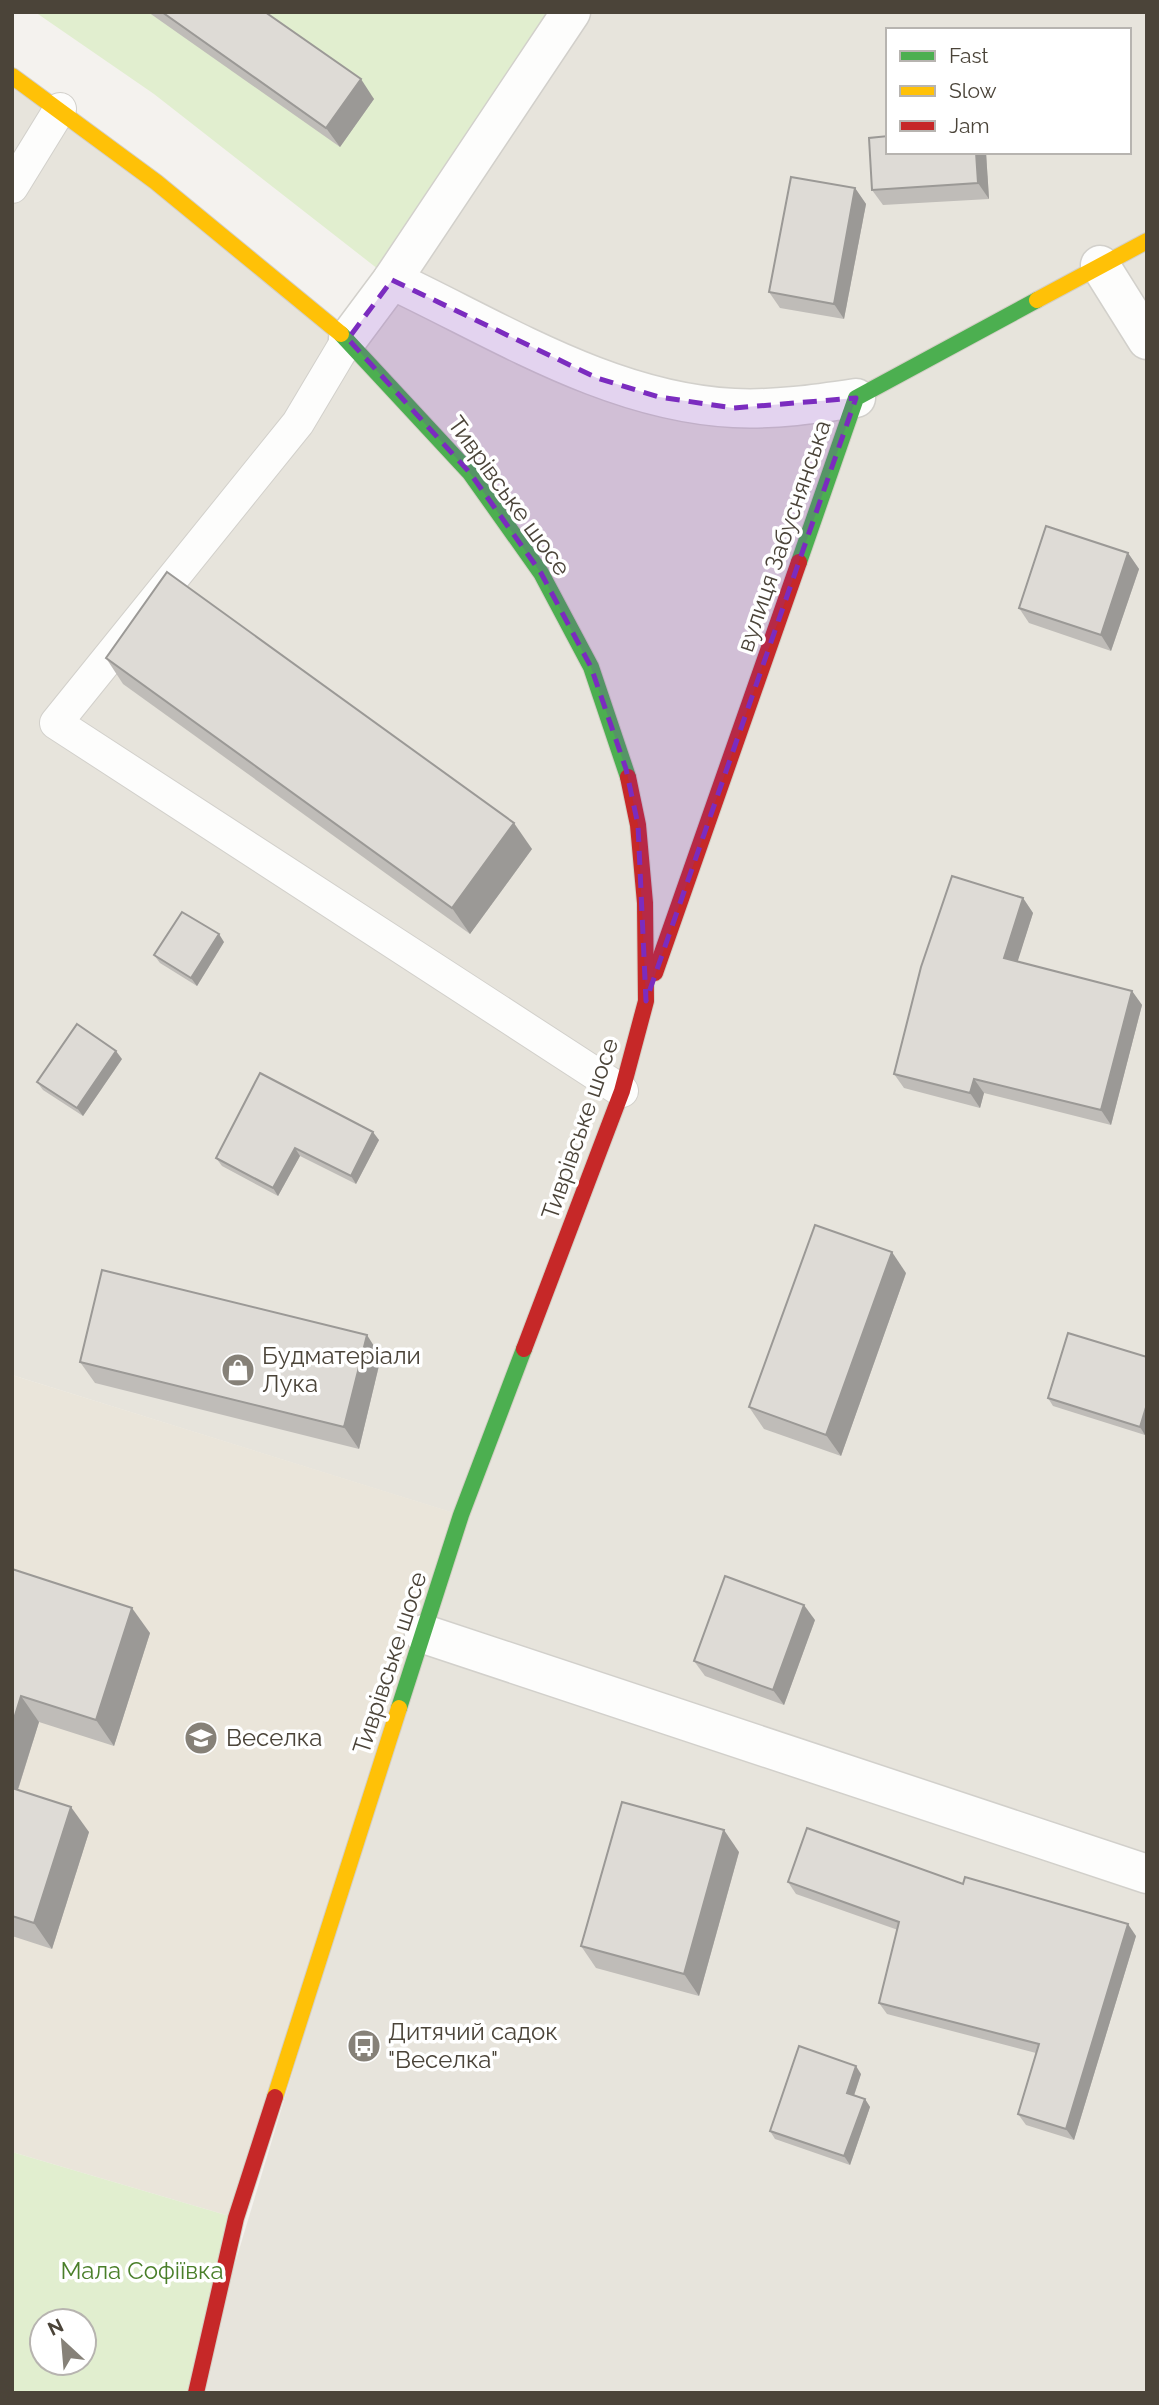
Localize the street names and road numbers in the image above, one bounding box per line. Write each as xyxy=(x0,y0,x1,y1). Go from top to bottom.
street label: Тиврівське шосе xyxy=(442,410,577,581)
street label: вулиця Забуснянська xyxy=(730,416,837,655)
street label: Тиврівське шосе xyxy=(535,1034,624,1223)
street label: Тиврівське шосе xyxy=(346,1568,433,1758)

